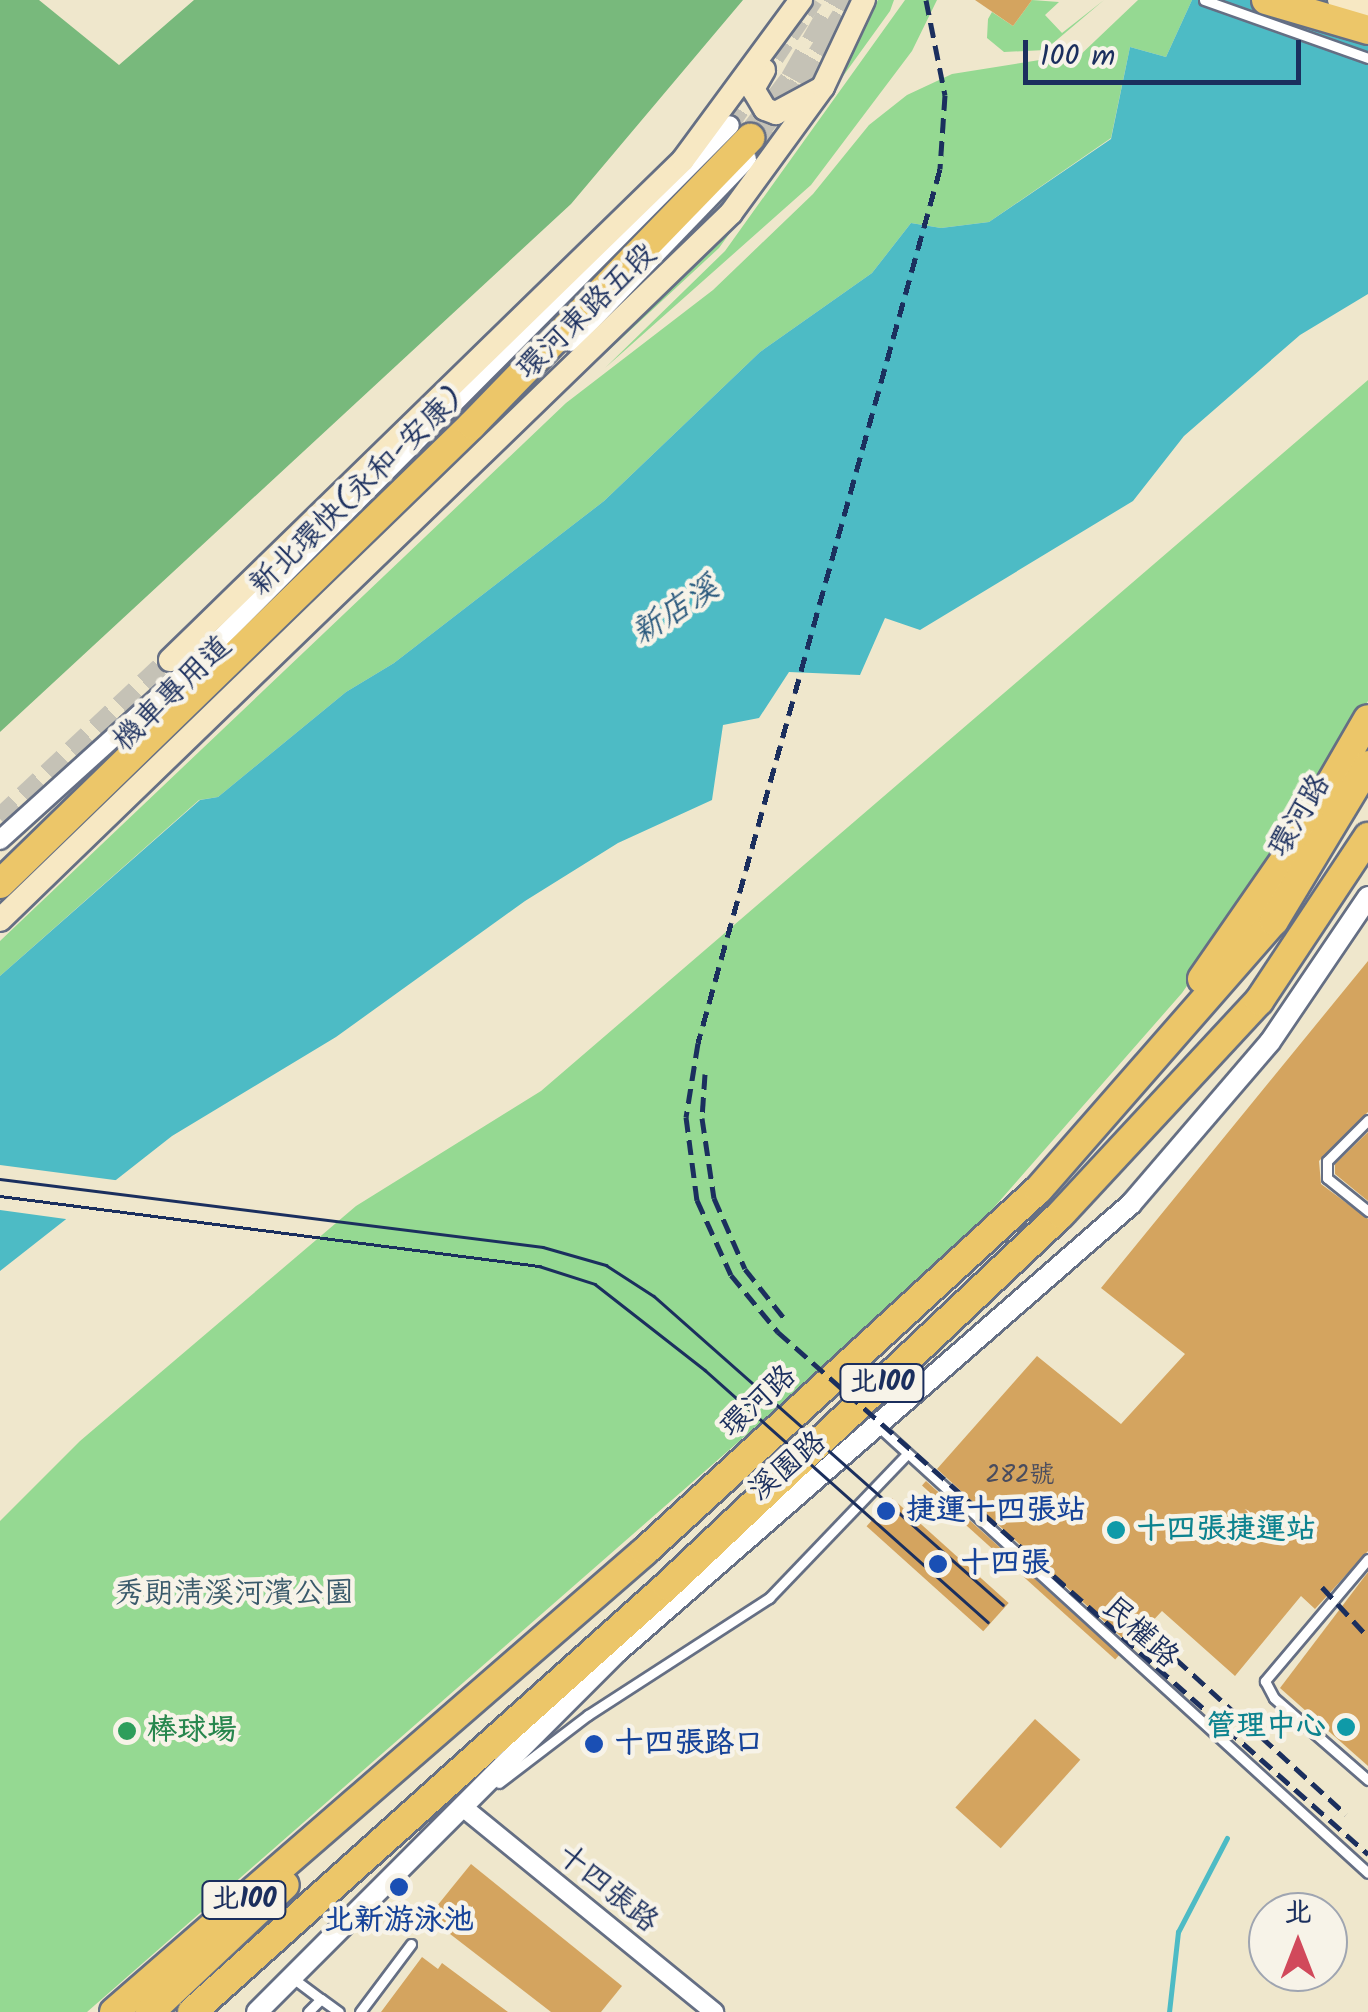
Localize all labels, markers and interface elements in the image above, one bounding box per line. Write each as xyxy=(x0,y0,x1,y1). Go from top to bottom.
scale bar xyxy=(1028,20,1306,82)
text: 100 m xyxy=(1040,33,1115,81)
street label: 環河東路五段 xyxy=(510,237,664,387)
street label: 新北環快(永和-安康) xyxy=(243,381,471,603)
water label: 新店溪 xyxy=(625,570,727,654)
street label: 機車專用道 xyxy=(107,629,239,759)
street label: 環河路 xyxy=(1261,768,1339,864)
street label: 環河路 xyxy=(714,1358,804,1446)
road number: 北100 xyxy=(837,1360,927,1406)
street label: 溪園路 xyxy=(742,1424,834,1510)
house number: 282號 xyxy=(985,1460,1055,1490)
place label: 捷運十四張站 xyxy=(906,1493,1086,1529)
marker: 捷運十四張站 xyxy=(875,1500,897,1522)
place label: 十四張捷運站 xyxy=(1136,1512,1316,1548)
marker: 十四張捷運站 xyxy=(1105,1519,1127,1541)
place label: 十四張 xyxy=(960,1546,1050,1582)
marker: 十四張 xyxy=(925,1551,951,1577)
park label: 秀朗清溪河濱公園 xyxy=(114,1576,354,1612)
street label: 民權路 xyxy=(1095,1590,1185,1676)
place label: 管理中心 xyxy=(1206,1709,1326,1745)
place label: 棒球場 xyxy=(147,1713,237,1749)
marker: 管理中心 xyxy=(1335,1716,1357,1738)
marker: 棒球場 xyxy=(116,1720,138,1742)
place label: 十四張路口 xyxy=(614,1726,764,1762)
marker: 十四張路口 xyxy=(583,1733,605,1755)
street label: 十四張路 xyxy=(549,1837,665,1941)
marker: 北新游泳池 xyxy=(388,1876,410,1898)
road number: 北100 xyxy=(199,1877,289,1923)
text: 北 xyxy=(1284,1891,1312,1936)
north arrow xyxy=(1248,1892,1348,1992)
place label: 北新游泳池 xyxy=(324,1903,474,1939)

